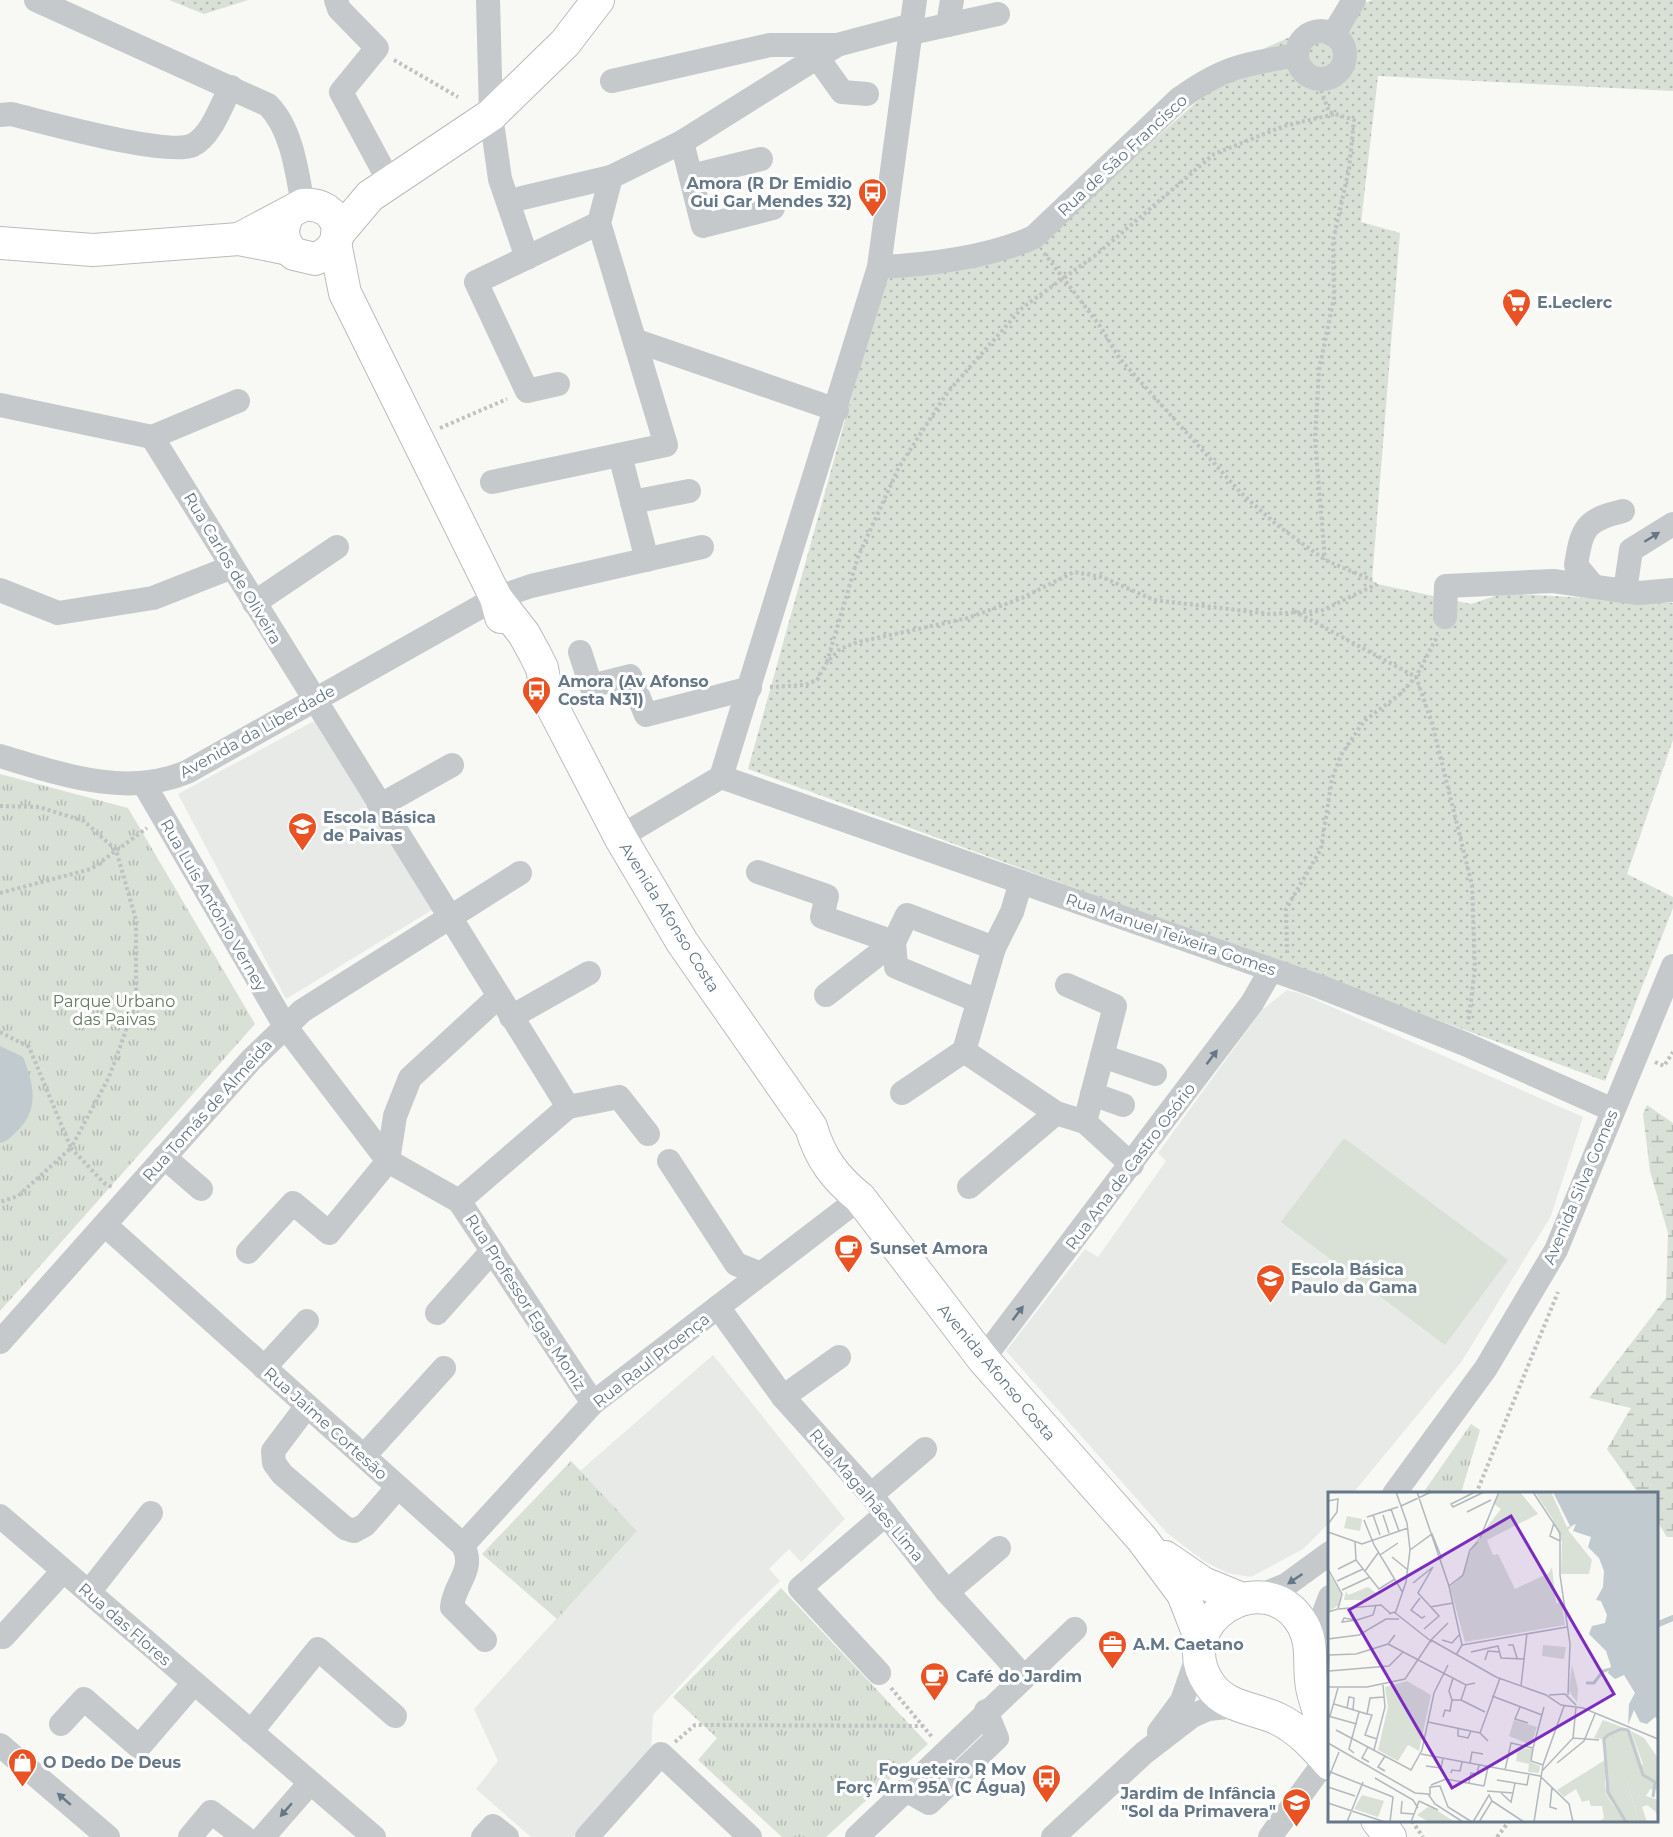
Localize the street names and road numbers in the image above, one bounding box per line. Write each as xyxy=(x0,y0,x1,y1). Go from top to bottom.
street label: Rua de São Francisco xyxy=(1054,90,1191,220)
street label: Rua Carlos de Oliveira xyxy=(180,489,285,648)
street label: Avenida da Liberdade xyxy=(176,681,338,782)
street label: Rua Luís António Verney xyxy=(156,816,271,995)
street label: Avenida Afonso Costa xyxy=(616,839,723,996)
street label: Rua Manuel Teixeira Gomes xyxy=(1063,889,1279,980)
street label: Rua Tomás de Almeida xyxy=(139,1035,276,1185)
street label: Rua Ana de Castro Osório xyxy=(1061,1079,1199,1253)
street label: Avenida Silva Gomes xyxy=(1539,1107,1622,1267)
street label: Rua Professor Egas Moniz xyxy=(461,1211,590,1394)
street label: Avenida Afonso Costa xyxy=(934,1300,1059,1445)
street label: Rua Raul Proença xyxy=(589,1309,713,1412)
street label: Rua Jaime Cortesão xyxy=(260,1363,391,1484)
street label: Rua Magalhães Lima xyxy=(806,1425,928,1566)
street label: Rua das Flores xyxy=(75,1579,175,1670)

